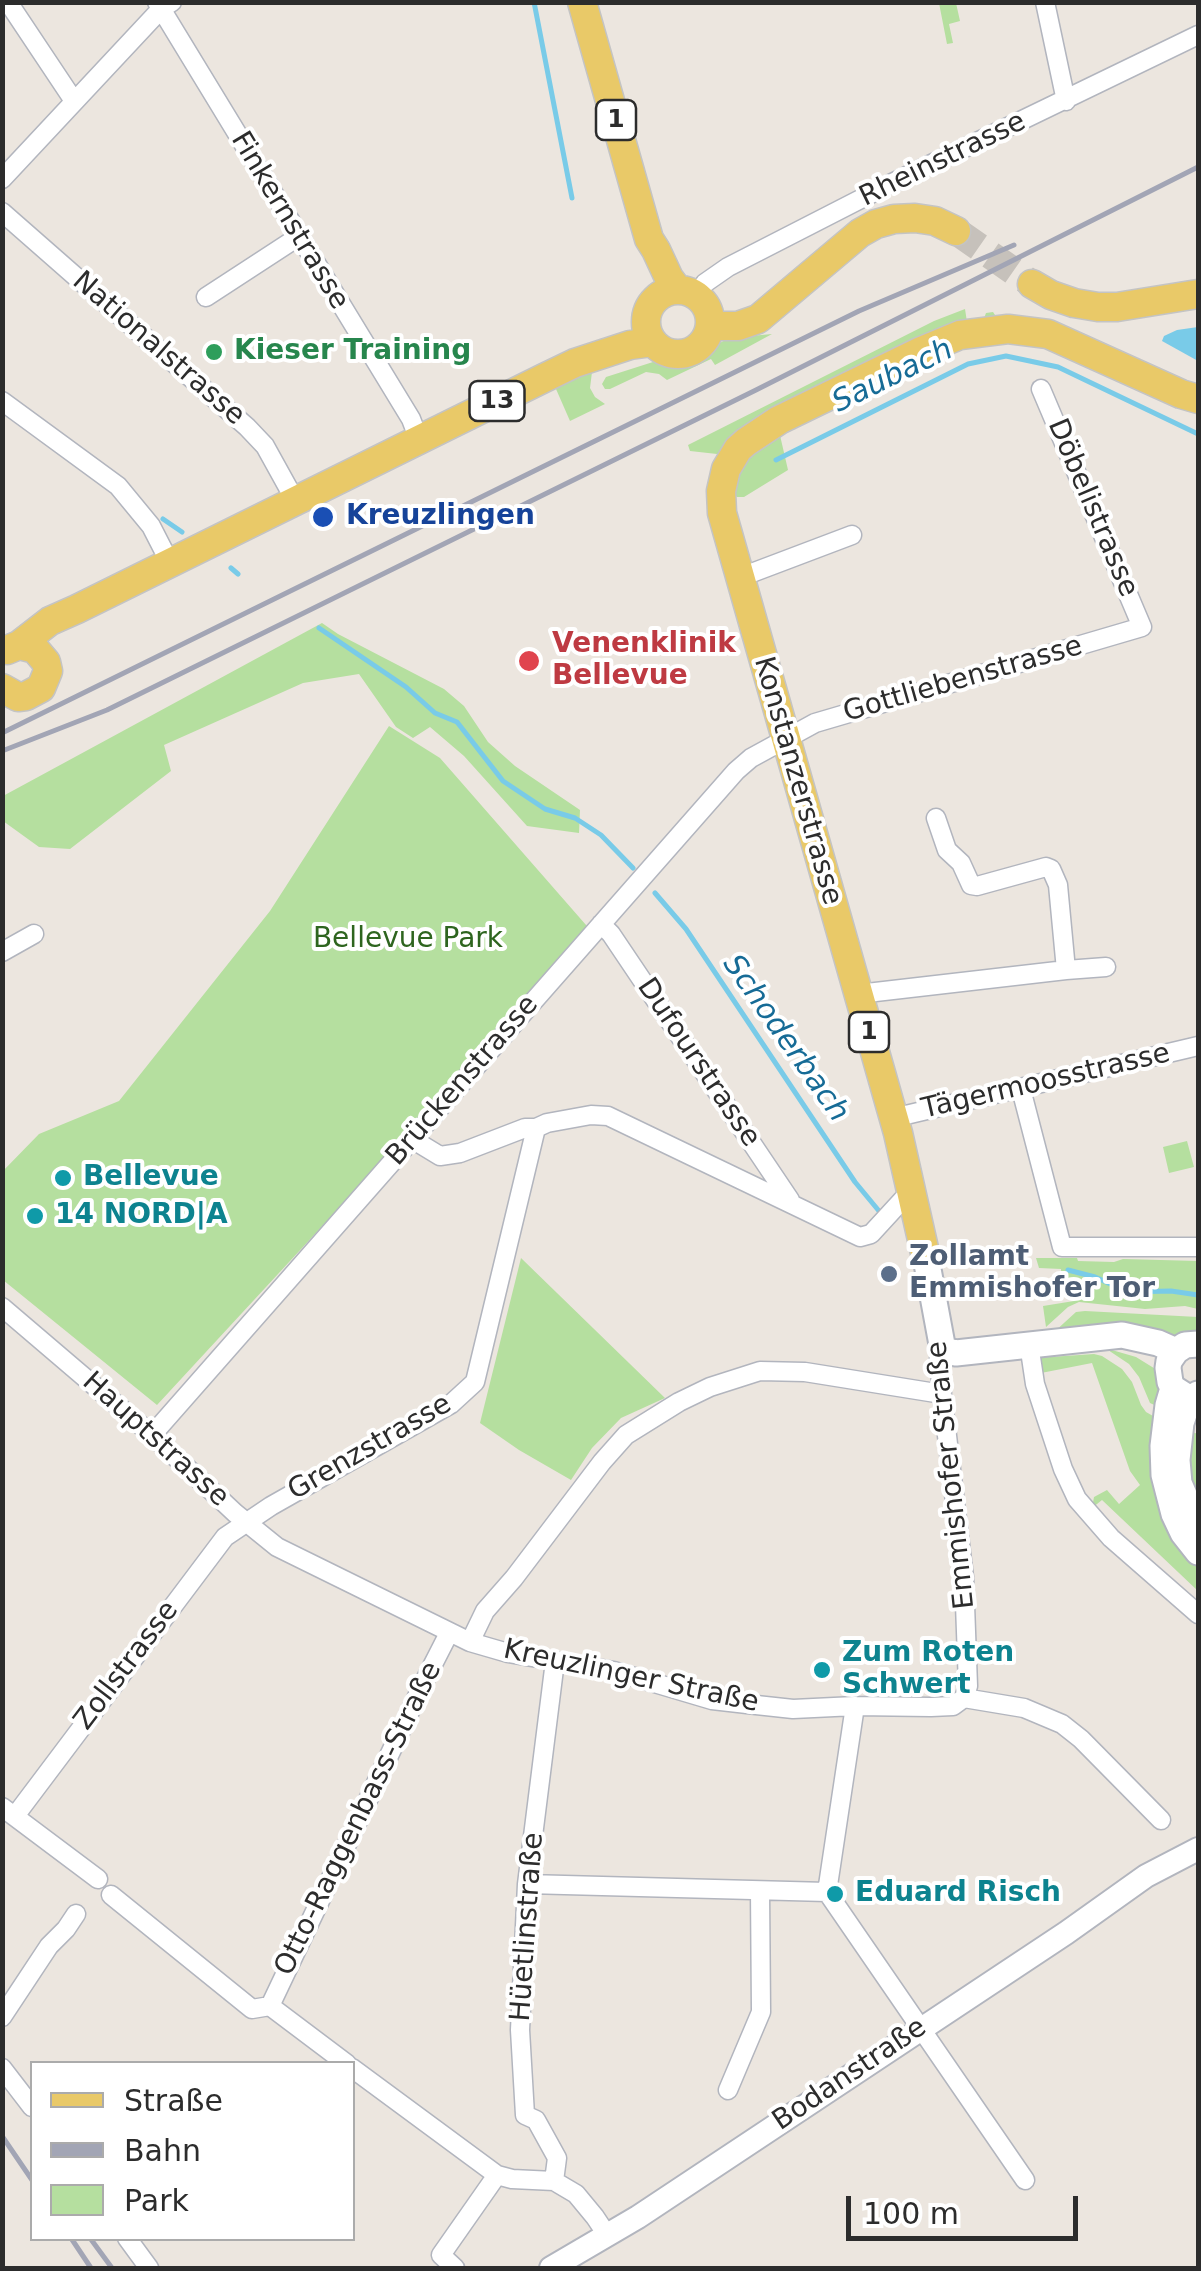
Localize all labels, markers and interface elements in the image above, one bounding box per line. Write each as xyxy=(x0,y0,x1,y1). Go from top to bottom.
road number: 1 xyxy=(596,100,636,140)
street label: Rheinstrasse xyxy=(854,105,1032,215)
street label: Finkernstrasse xyxy=(223,126,355,316)
street label: Nationalstrasse xyxy=(65,265,251,433)
water label: Saubach xyxy=(827,332,959,422)
place label: Kieser Training xyxy=(234,335,471,369)
marker: Kieser Training xyxy=(203,341,225,363)
road number: 13 xyxy=(470,381,524,421)
street label: Döbelistrasse xyxy=(1039,414,1145,602)
place label: Kreuzlingen xyxy=(346,500,535,534)
marker: Kreuzlingen xyxy=(310,504,336,530)
place label: Venenklinik Bellevue xyxy=(552,628,736,694)
street label: Gottliebenstrasse xyxy=(840,630,1086,730)
marker: Venenklinik Bellevue xyxy=(516,648,542,674)
street label: Konstanzerstrasse xyxy=(746,653,848,909)
park label: Bellevue Park xyxy=(313,923,503,957)
water label: Schoderbach xyxy=(714,949,856,1129)
street label: Dufourstrasse xyxy=(629,972,767,1154)
street label: Brückenstrasse xyxy=(380,989,546,1173)
road number: 1 xyxy=(849,1012,889,1052)
street label: Tägermoosstrasse xyxy=(919,1037,1173,1127)
place label: Bellevue xyxy=(83,1161,219,1195)
marker: Bellevue xyxy=(52,1167,74,1189)
place label: 14 NORD|A xyxy=(55,1199,228,1233)
marker: 14 NORD|A xyxy=(24,1205,46,1227)
place label: Zollamt Emmishofer Tor xyxy=(909,1241,1155,1307)
marker: Zollamt Emmishofer Tor xyxy=(878,1263,900,1285)
street label: Emmishofer Straße xyxy=(921,1339,983,1611)
street label: Hauptstrasse xyxy=(75,1366,235,1514)
street label: Grenzstrasse xyxy=(282,1388,458,1508)
street label: Zollstrasse xyxy=(68,1595,186,1737)
street label: Kreuzlinger Straße xyxy=(500,1634,762,1720)
place label: Zum Roten Schwert xyxy=(842,1637,1014,1703)
street label: Otto-Raggenbass-Straße xyxy=(268,1657,450,1981)
marker: Zum Roten Schwert xyxy=(811,1659,833,1681)
street label: Hüetlinstraße xyxy=(505,1831,551,2023)
place label: Eduard Risch xyxy=(855,1877,1061,1911)
marker: Eduard Risch xyxy=(824,1883,846,1905)
street label: Bodanstraße xyxy=(767,2011,933,2139)
legend xyxy=(30,2061,355,2241)
text: Straße xyxy=(124,2083,223,2118)
text: Bahn xyxy=(124,2133,201,2168)
scale bar xyxy=(851,2176,1084,2238)
text: Park xyxy=(124,2183,189,2218)
text: 100 m xyxy=(863,2196,959,2231)

